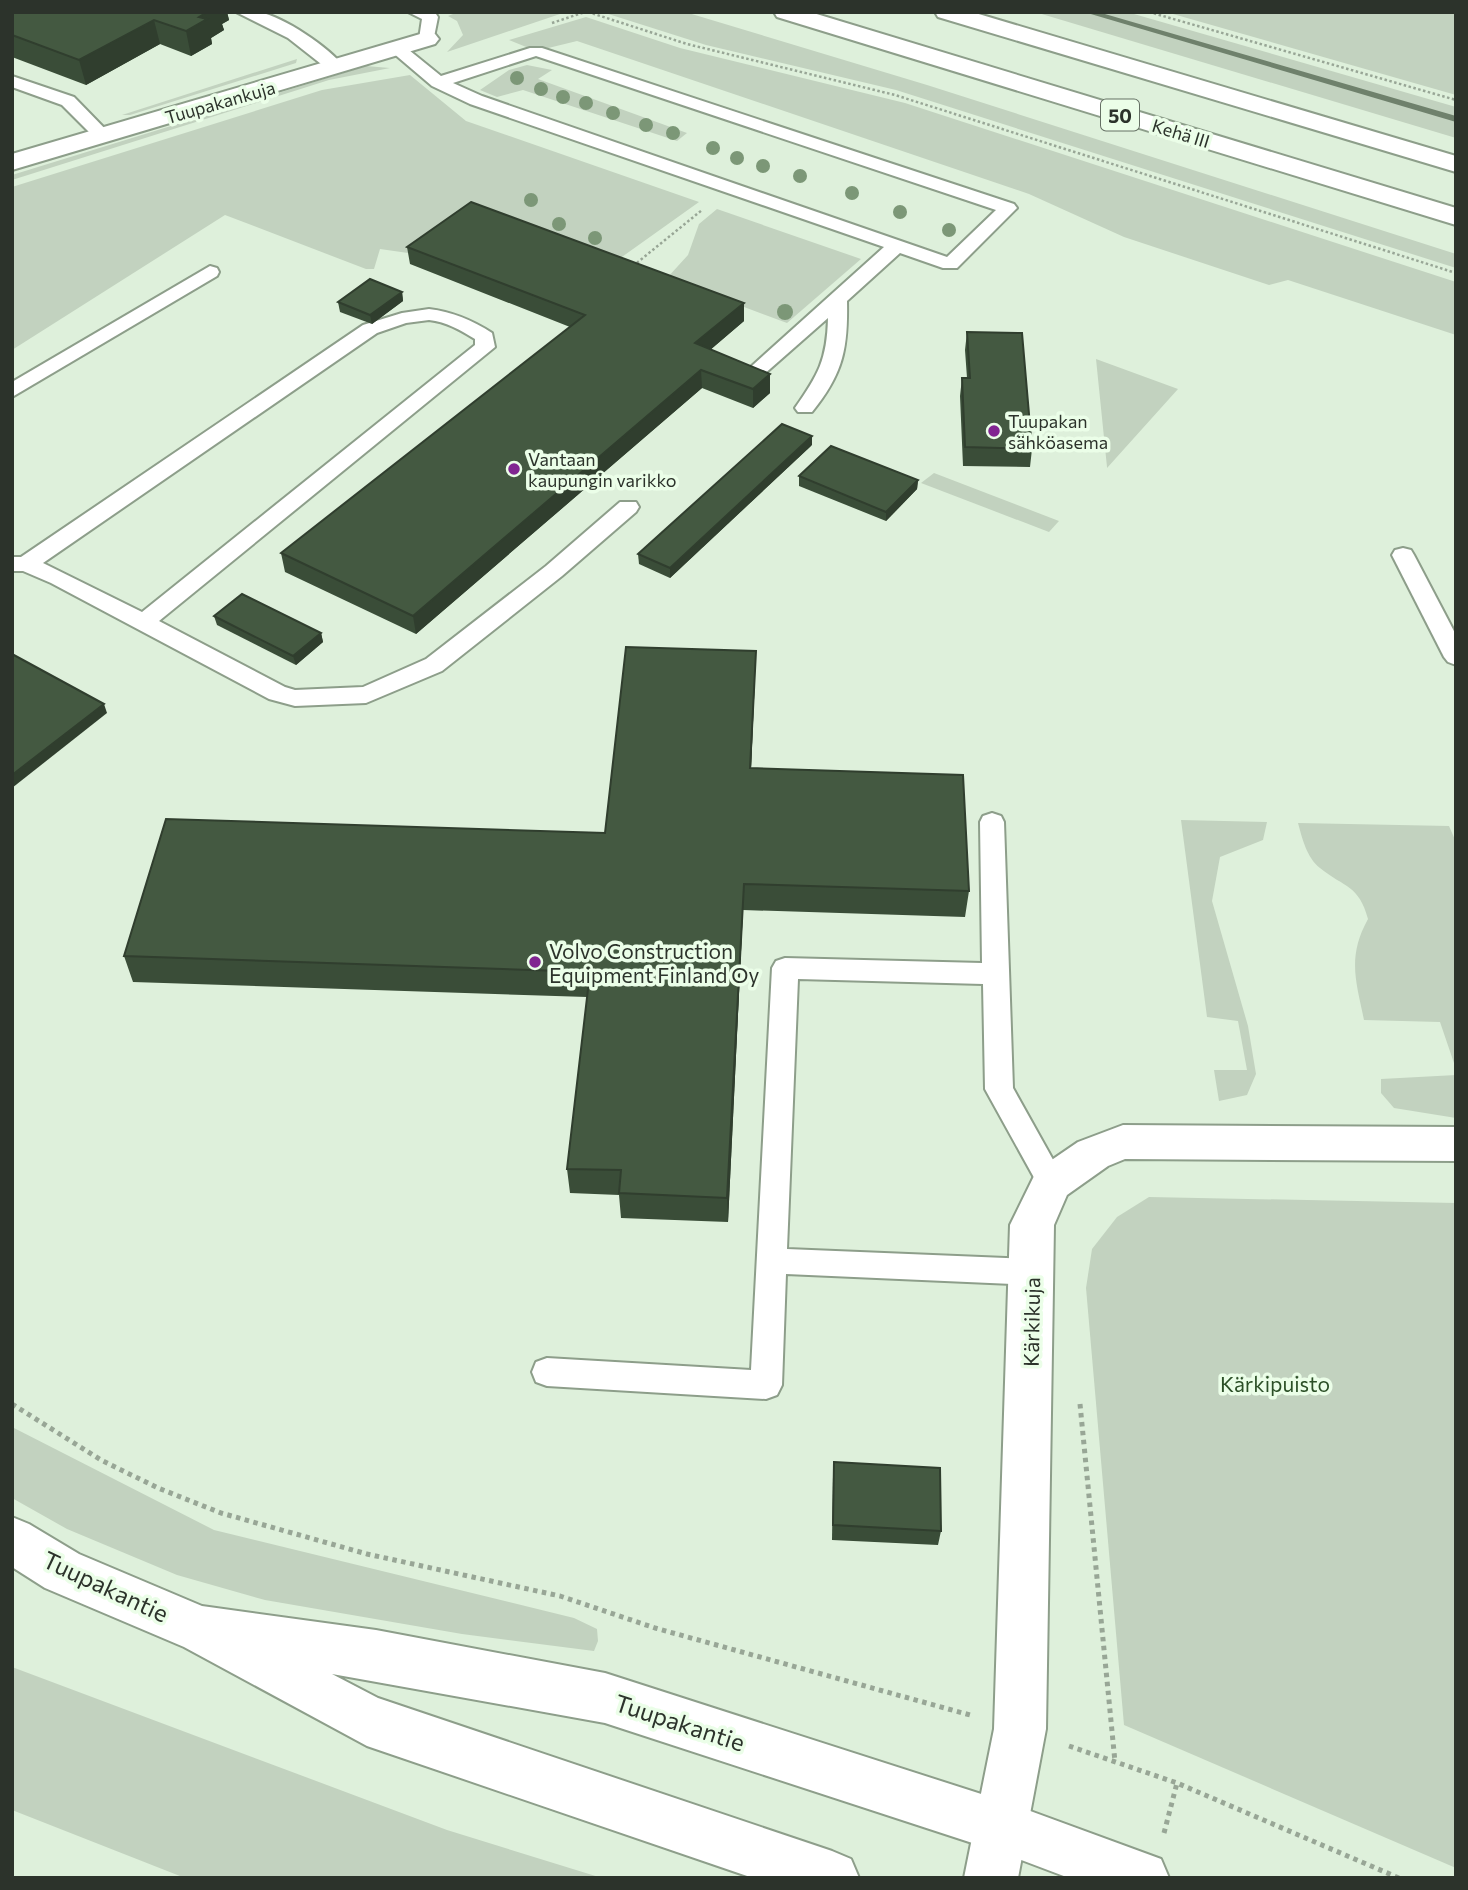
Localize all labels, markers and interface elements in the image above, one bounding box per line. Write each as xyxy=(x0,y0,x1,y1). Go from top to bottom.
street label: Tuupakankuja xyxy=(162,76,278,128)
road number: 50 xyxy=(1101,99,1139,130)
street label: Kehä III xyxy=(1150,114,1212,152)
place label: Tuupakan sähköasema xyxy=(1008,410,1108,453)
marker: Tuupakan sähköasema xyxy=(986,423,1002,439)
place label: Vantaan kaupungin varikko xyxy=(528,448,677,491)
marker: Vantaan kaupungin varikko xyxy=(506,461,522,477)
place label: Volvo Construction Equipment Finland Oy xyxy=(549,938,759,987)
marker: Volvo Construction Equipment Finland Oy xyxy=(527,954,543,970)
street label: Kärkikuja xyxy=(1018,1277,1044,1367)
park label: Kärkipuisto xyxy=(1220,1371,1330,1396)
street label: Tuupakantie xyxy=(39,1544,173,1628)
street label: Tuupakantie xyxy=(611,1687,749,1757)

